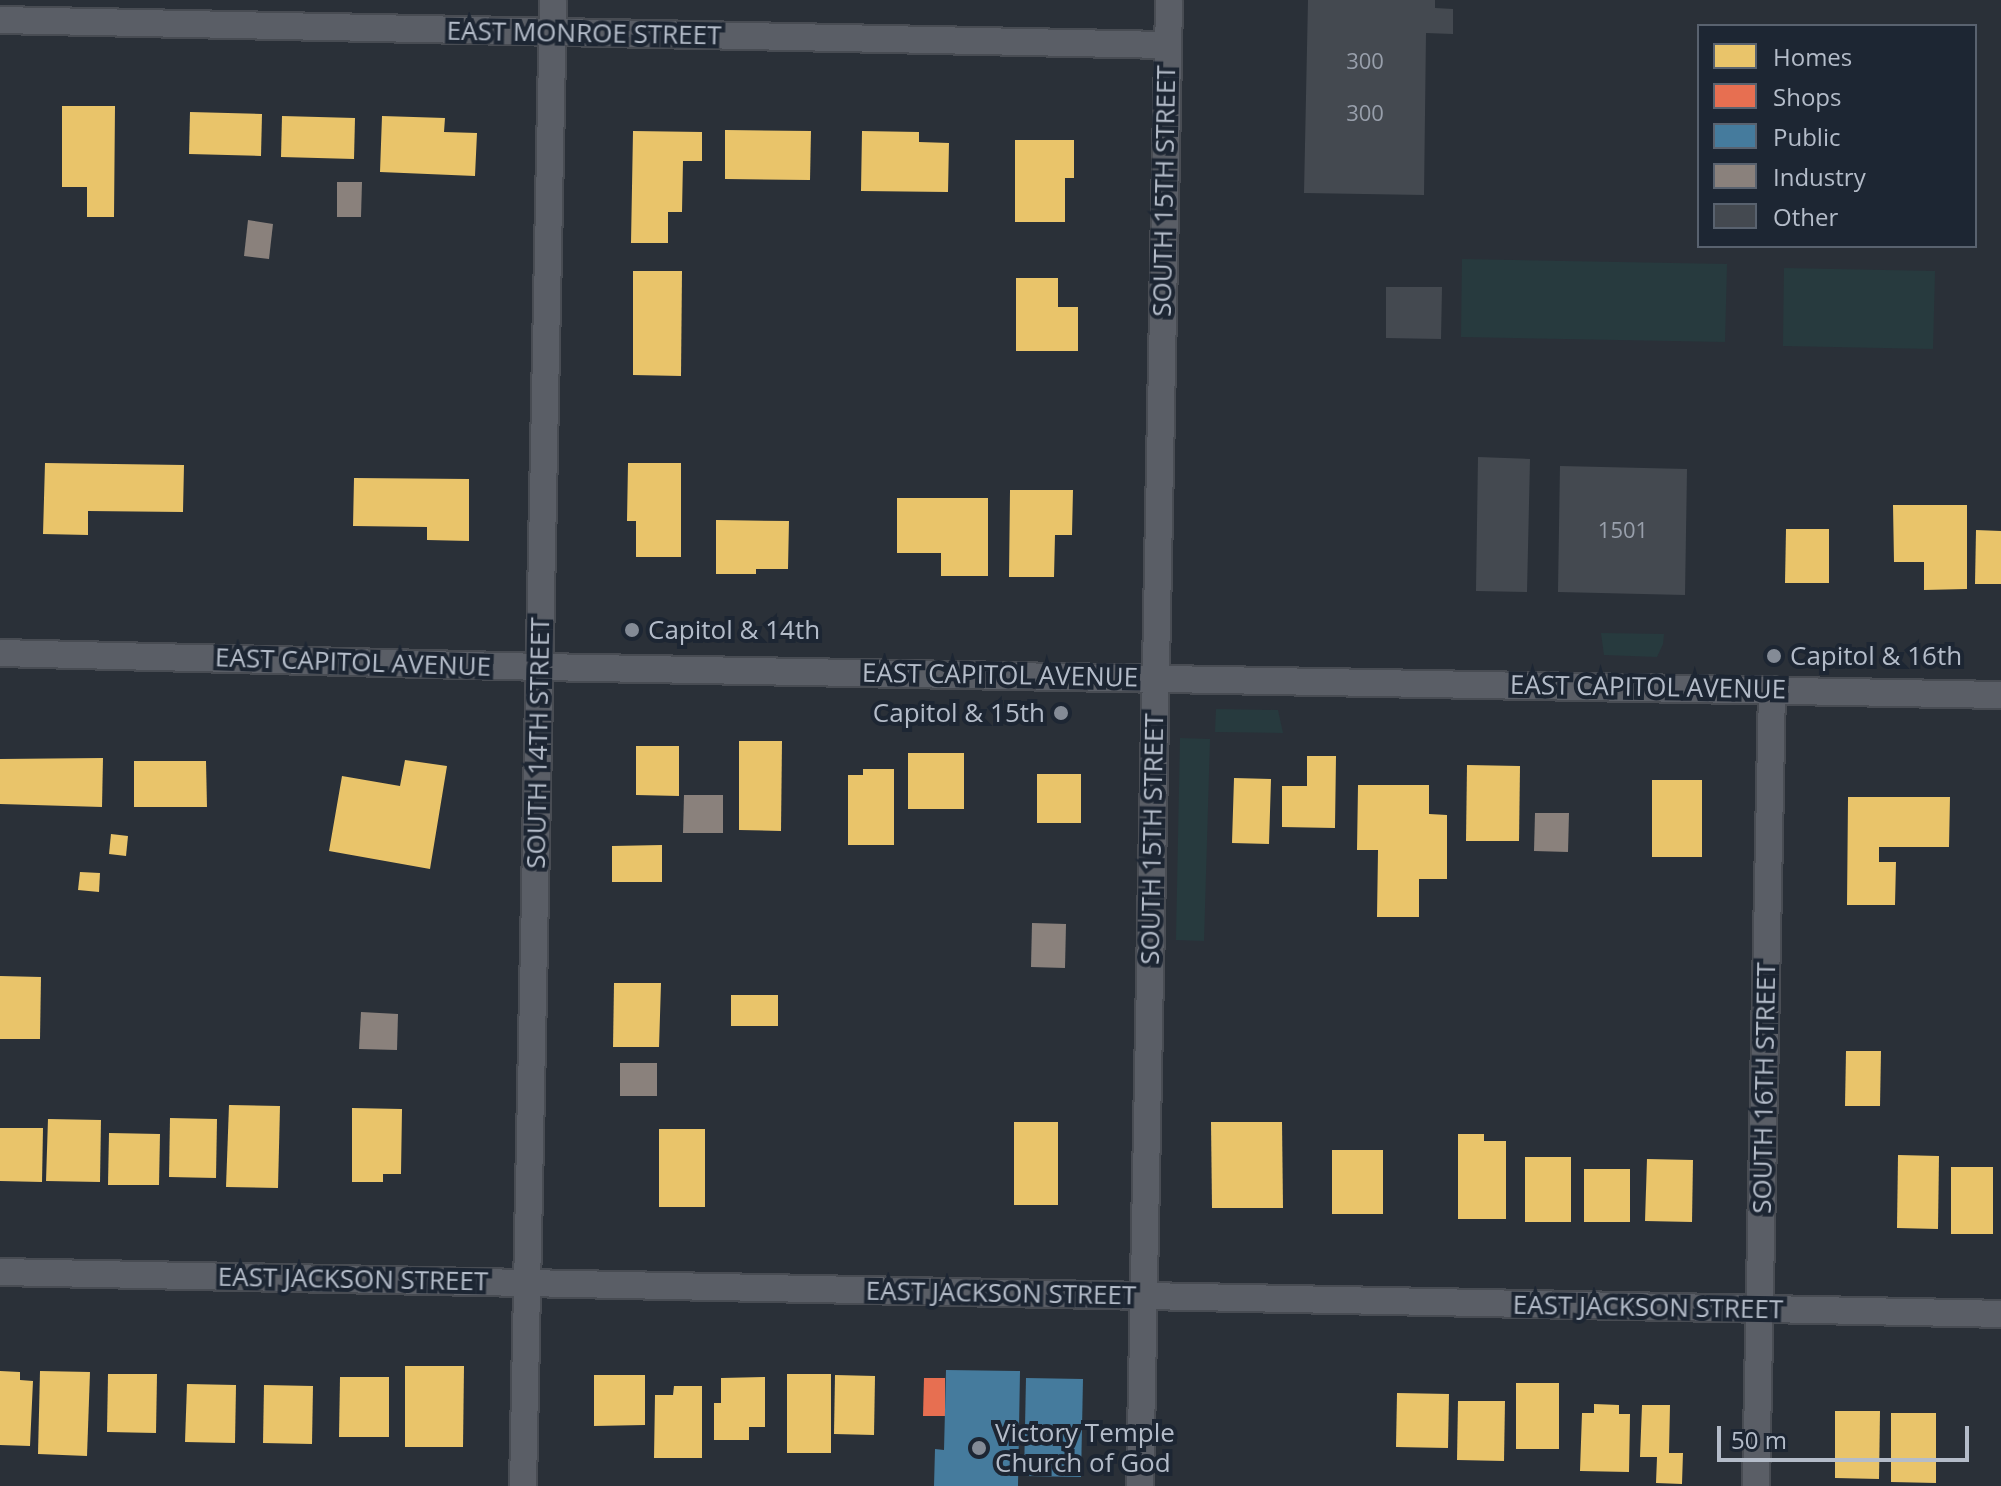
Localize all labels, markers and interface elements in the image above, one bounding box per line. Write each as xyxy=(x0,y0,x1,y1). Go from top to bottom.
street label: EAST MONROE STREET xyxy=(446,15,722,51)
legend xyxy=(1697,24,1977,248)
text: Homes xyxy=(1773,40,1852,73)
house number: 300 xyxy=(1346,48,1384,74)
street label: SOUTH 15TH STREET xyxy=(1146,65,1182,317)
text: Shops xyxy=(1773,80,1841,113)
house number: 300 xyxy=(1346,100,1384,126)
text: Public xyxy=(1773,120,1840,153)
text: Industry xyxy=(1773,160,1866,193)
text: Other xyxy=(1773,200,1838,233)
house number: 1501 xyxy=(1598,517,1648,543)
place label: Capitol & 14th xyxy=(648,614,820,646)
street label: SOUTH 14TH STREET xyxy=(520,617,556,869)
marker: Capitol & 14th xyxy=(623,621,641,639)
place label: Capitol & 16th xyxy=(1790,640,1962,672)
street label: EAST CAPITOL AVENUE xyxy=(214,642,492,682)
marker: Capitol & 16th xyxy=(1765,647,1783,665)
street label: EAST CAPITOL AVENUE xyxy=(862,657,1138,693)
street label: EAST CAPITOL AVENUE xyxy=(1510,669,1786,705)
place label: Capitol & 15th xyxy=(873,697,1045,729)
marker: Capitol & 15th xyxy=(1052,704,1070,722)
street label: SOUTH 15TH STREET xyxy=(1134,713,1170,965)
street label: SOUTH 16TH STREET xyxy=(1746,962,1782,1214)
street label: EAST JACKSON STREET xyxy=(217,1261,489,1297)
street label: EAST JACKSON STREET xyxy=(865,1275,1137,1311)
street label: EAST JACKSON STREET xyxy=(1512,1289,1784,1325)
scale bar xyxy=(1721,1410,1973,1460)
place label: Victory Temple Church of God xyxy=(995,1417,1175,1478)
text: 50 m xyxy=(1731,1423,1787,1456)
marker: Victory Temple Church of God xyxy=(970,1439,988,1457)

